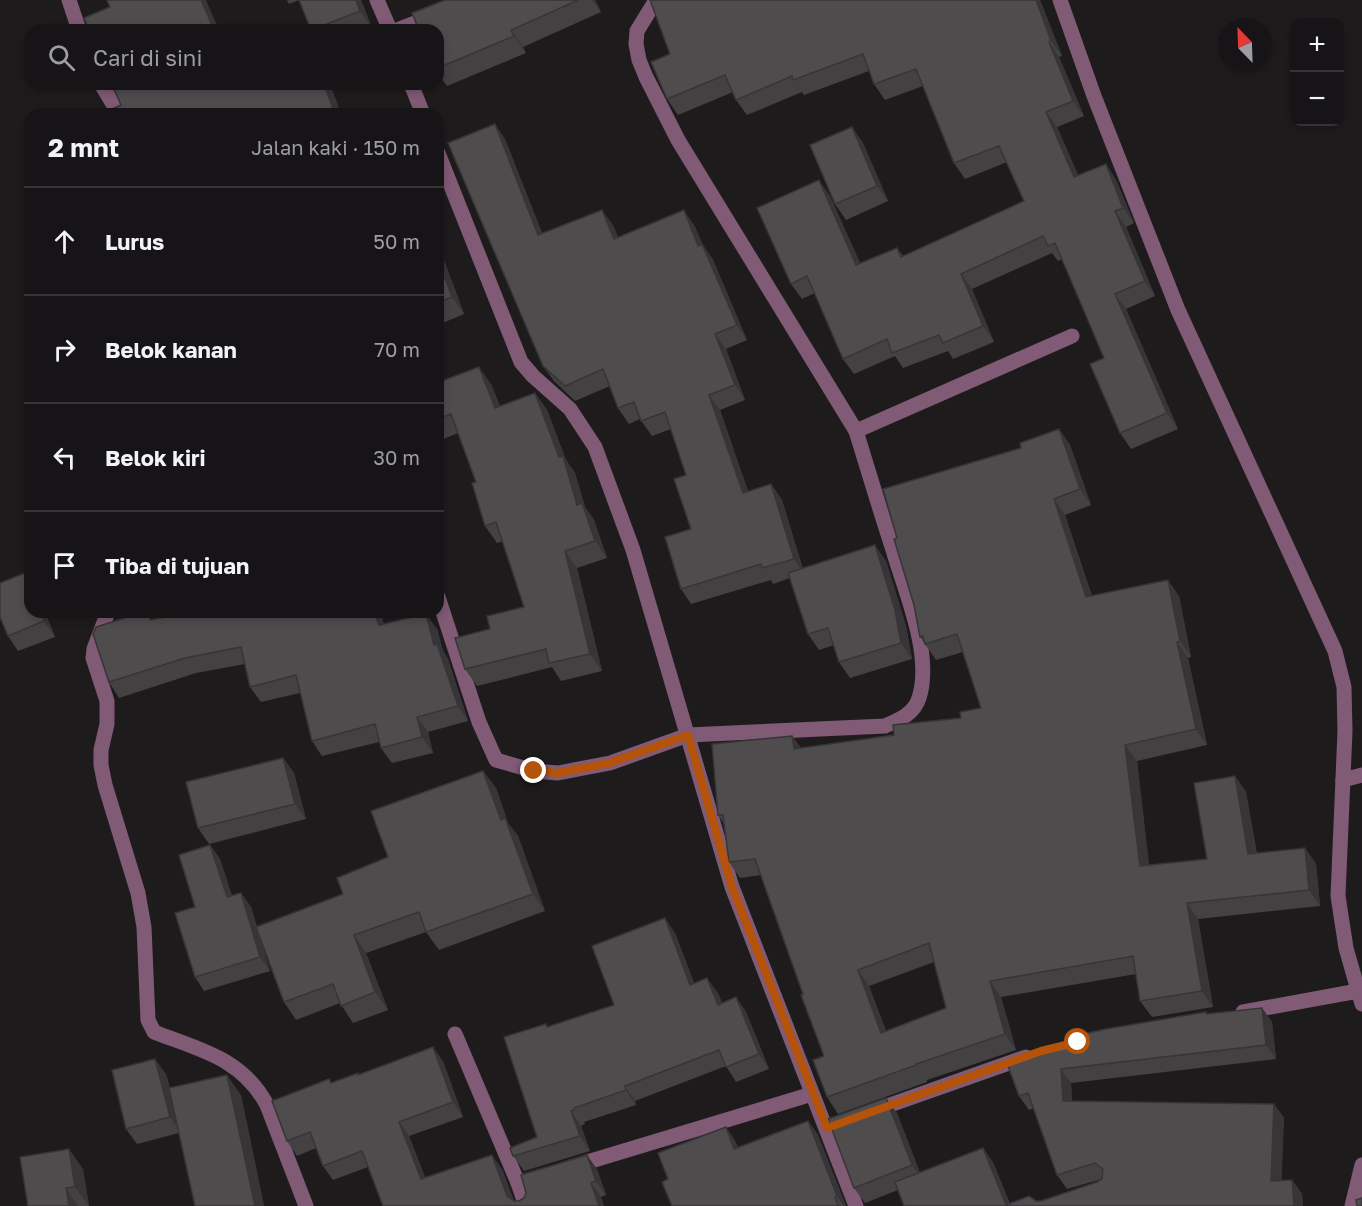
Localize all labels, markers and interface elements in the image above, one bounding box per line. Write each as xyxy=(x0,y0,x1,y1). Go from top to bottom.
north arrow xyxy=(1218,18,1272,72)
map controls xyxy=(1290,18,1344,126)
button: + xyxy=(1290,18,1344,72)
search box xyxy=(24,24,444,90)
icon: search xyxy=(45,41,78,74)
text: Cari di sini xyxy=(93,44,202,71)
button: − xyxy=(1290,72,1344,126)
text: 2 mnt xyxy=(48,132,119,163)
text: Jalan kaki · 150 m xyxy=(251,135,420,159)
icon: ahead xyxy=(48,225,81,258)
text: Lurus xyxy=(105,228,164,255)
text: 50 m xyxy=(373,229,420,253)
icon: right xyxy=(48,333,81,366)
text: Belok kanan xyxy=(105,336,237,363)
text: 70 m xyxy=(374,337,420,361)
icon: left xyxy=(48,441,81,474)
text: Belok kiri xyxy=(105,444,206,471)
text: 30 m xyxy=(373,445,420,469)
icon: arrive xyxy=(48,549,81,582)
text: Tiba di tujuan xyxy=(105,552,249,579)
route end xyxy=(520,757,546,783)
route start xyxy=(1064,1028,1090,1054)

